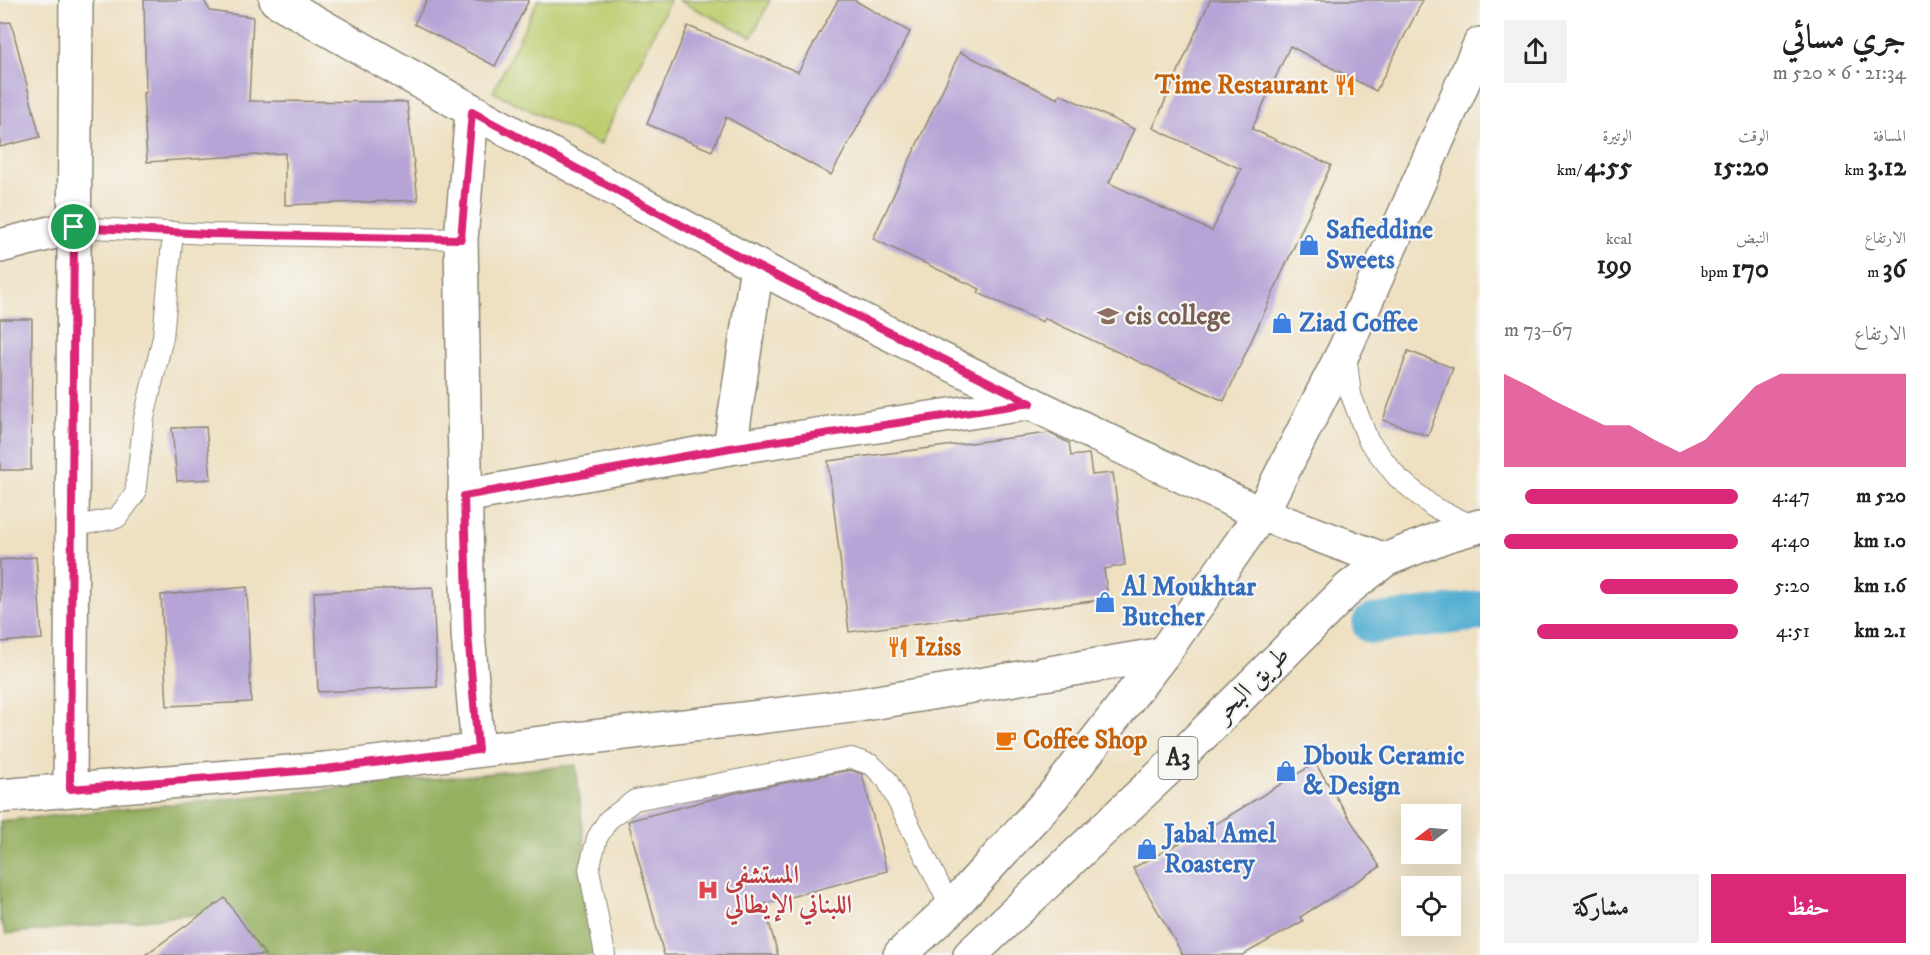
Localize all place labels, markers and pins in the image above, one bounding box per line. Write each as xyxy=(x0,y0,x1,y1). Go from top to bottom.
place label: Time Restaurant xyxy=(1154,69,1329,102)
restaurant icon: Time Restaurant xyxy=(1333,73,1357,97)
pin xyxy=(48,201,99,252)
place label: Safieddine Sweets xyxy=(1326,214,1433,277)
shop icon: Safieddine Sweets xyxy=(1297,233,1321,257)
place label: cis college xyxy=(1125,300,1231,333)
school or university icon: cis college xyxy=(1096,304,1120,328)
place label: Ziad Coffee xyxy=(1299,307,1418,340)
shop icon: Ziad Coffee xyxy=(1270,311,1294,335)
place label: Al Moukhtar Butcher xyxy=(1121,571,1256,634)
shop icon: Al Moukhtar Butcher xyxy=(1093,590,1117,614)
place label: Iziss xyxy=(915,631,961,664)
restaurant icon: Iziss xyxy=(886,635,910,659)
place label: Coffee Shop xyxy=(1023,724,1147,757)
cafe icon: Coffee Shop xyxy=(994,728,1018,752)
place label: Dbouk Ceramic & Design xyxy=(1303,740,1464,803)
shop icon: Dbouk Ceramic & Design xyxy=(1274,759,1298,783)
place label: Jabal Amel Roastery xyxy=(1161,818,1277,881)
shop icon: Jabal Amel Roastery xyxy=(1135,837,1159,861)
place label: المستشفى اللبناني الإيطالي xyxy=(724,859,852,926)
hospital icon: المستشفى اللبناني الإيطالي xyxy=(696,878,720,902)

